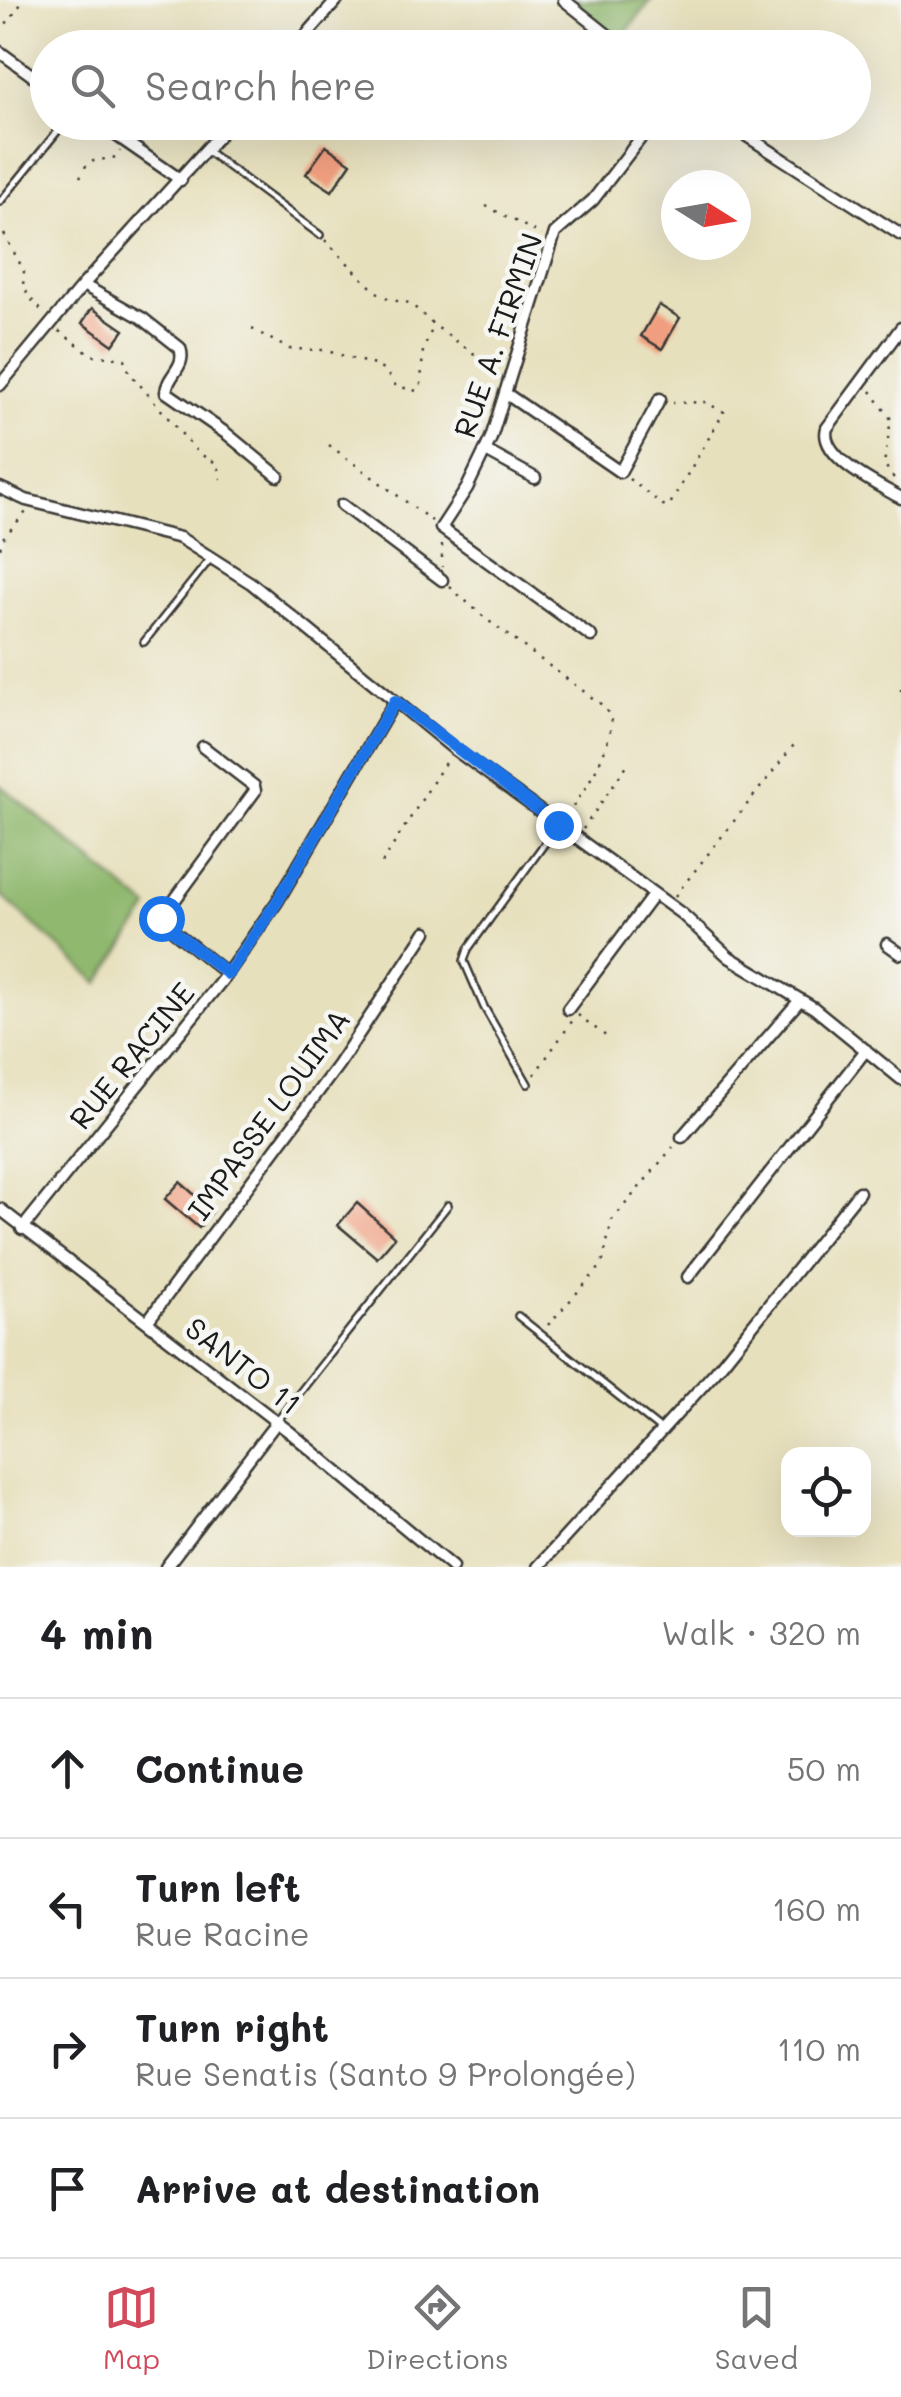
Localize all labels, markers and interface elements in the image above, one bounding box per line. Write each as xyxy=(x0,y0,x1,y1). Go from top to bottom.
search box xyxy=(30,30,871,140)
icon: search xyxy=(65,58,120,113)
text: Search here xyxy=(145,60,376,110)
north arrow xyxy=(661,170,751,260)
street label: RUE A. FIRMIN xyxy=(443,228,551,442)
route end xyxy=(536,803,582,849)
route start xyxy=(139,896,185,942)
street label: RUE RACINE xyxy=(59,973,203,1137)
street label: IMPASSE LOUIMA xyxy=(178,1000,358,1228)
street label: SANTO 11 xyxy=(178,1307,310,1423)
map controls xyxy=(781,1447,871,1537)
button: locate xyxy=(781,1447,871,1537)
text: 4 min xyxy=(40,1605,153,1660)
text: Walk · 320 m xyxy=(661,1611,861,1653)
icon: ahead xyxy=(40,1741,95,1796)
text: Continue xyxy=(135,1743,304,1793)
text: 50 m xyxy=(787,1747,861,1789)
text: Turn left xyxy=(135,1862,301,1912)
icon: left xyxy=(40,1881,95,1936)
text: 160 m xyxy=(772,1887,861,1929)
text: Rue Racine xyxy=(135,1912,310,1954)
text: Turn right xyxy=(135,2002,329,2052)
icon: right xyxy=(40,2021,95,2076)
text: 110 m xyxy=(777,2027,861,2069)
text: Rue Senatis (Santo 9 Prolongée) xyxy=(135,2052,636,2094)
icon: arrive xyxy=(40,2161,95,2216)
text: Arrive at destination xyxy=(135,2163,540,2213)
tab: Map xyxy=(103,2280,160,2376)
tab: Directions xyxy=(366,2280,509,2376)
tab: Saved xyxy=(715,2280,798,2376)

